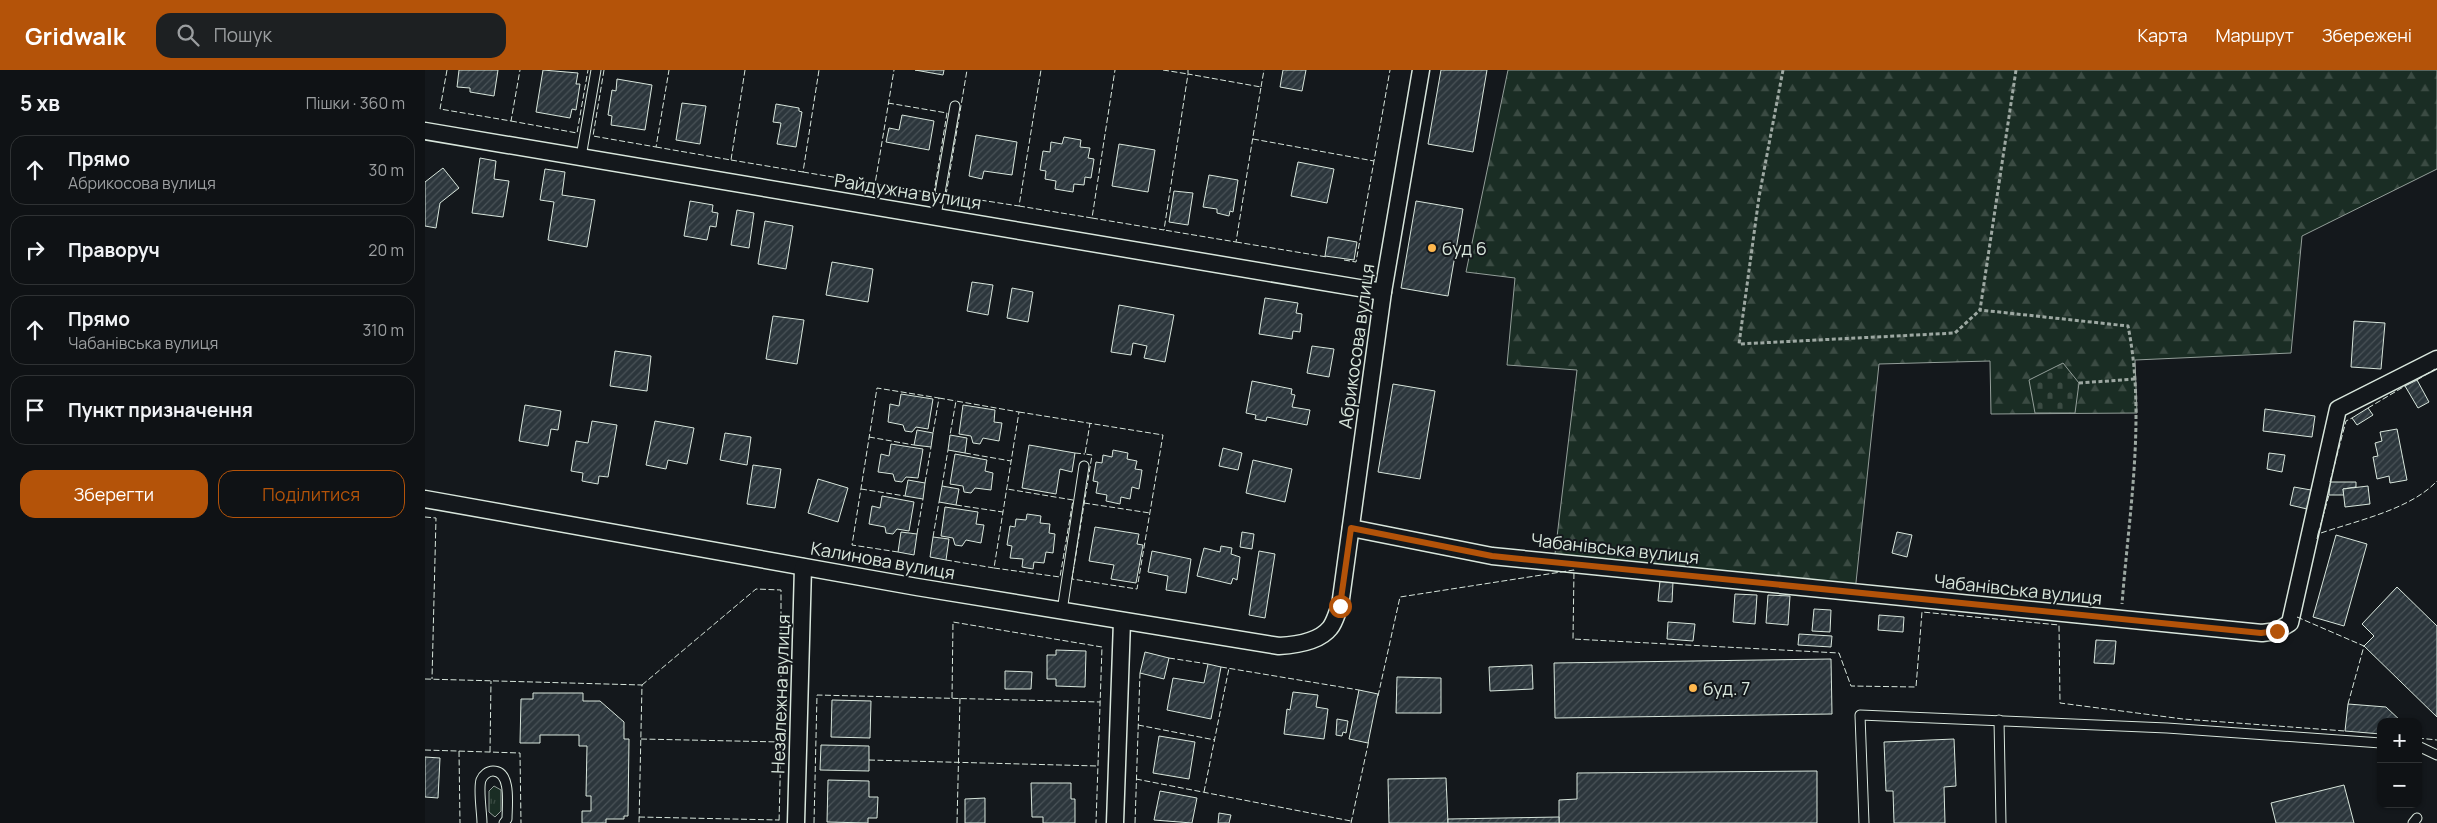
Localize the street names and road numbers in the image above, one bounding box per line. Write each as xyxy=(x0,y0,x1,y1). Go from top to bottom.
street label: Райдужна вулиця xyxy=(833,168,983,214)
street label: Абрикосова вулиця xyxy=(1333,262,1379,430)
street label: Чабанівська вулиця xyxy=(1530,527,1700,569)
street label: Калинова вулиця xyxy=(809,535,957,585)
street label: Чабанівська вулиця xyxy=(1933,568,2103,610)
street label: Незалежна вулиця xyxy=(765,614,795,774)

